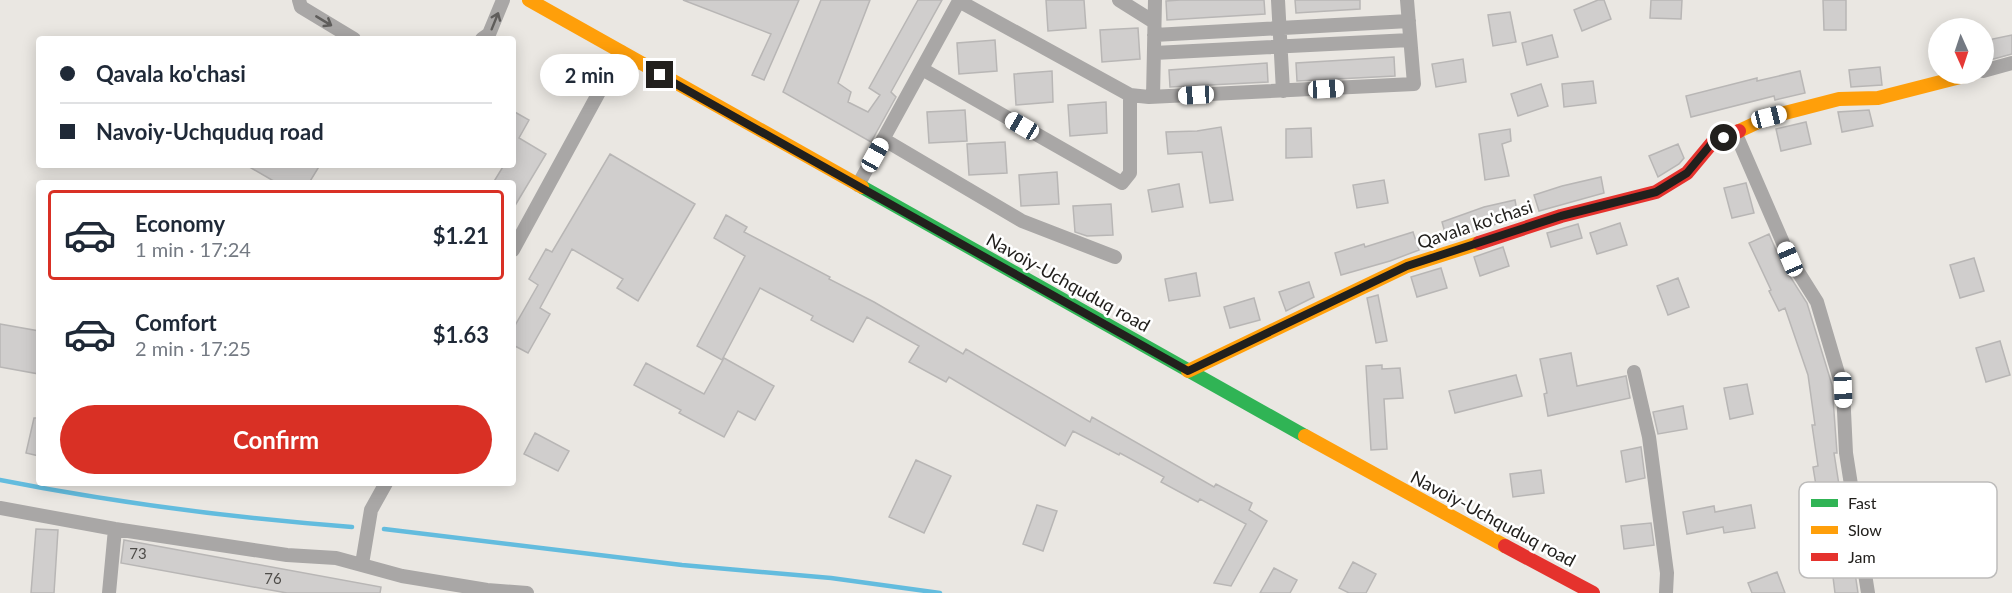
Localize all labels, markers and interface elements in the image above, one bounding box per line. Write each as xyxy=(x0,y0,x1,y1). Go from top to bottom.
one-way arrow xyxy=(490,12,501,31)
one-way arrow xyxy=(315,16,332,28)
north arrow xyxy=(1928,18,1994,84)
map controls xyxy=(1928,18,1994,84)
callout: 2 min xyxy=(540,54,639,96)
text: Qavala ko'chasi xyxy=(96,60,246,87)
route end xyxy=(646,61,673,88)
text: 2 min xyxy=(565,63,614,87)
car xyxy=(1308,79,1344,99)
car xyxy=(1178,85,1214,105)
car xyxy=(1749,104,1789,130)
car xyxy=(1002,109,1042,143)
text: Navoiy-Uchquduq road xyxy=(96,118,324,145)
route start xyxy=(1710,124,1737,151)
car xyxy=(858,135,892,175)
street label: Qavala ko'chasi xyxy=(1414,195,1535,253)
icon: car xyxy=(63,208,117,262)
text: Economy xyxy=(135,210,225,237)
text: $1.21 xyxy=(433,222,489,249)
street label: Navoiy-Uchquduq road xyxy=(983,228,1154,336)
text: 1 min · 17:24 xyxy=(135,237,251,261)
car xyxy=(1775,239,1805,279)
icon: car xyxy=(63,307,117,361)
text: Comfort xyxy=(135,309,217,336)
text: $1.63 xyxy=(433,321,489,348)
text: 2 min · 17:25 xyxy=(135,336,251,360)
car xyxy=(1833,372,1853,408)
button: Confirm xyxy=(60,405,492,474)
street label: Navoiy-Uchquduq road xyxy=(1407,465,1580,571)
legend xyxy=(1799,482,1997,578)
text: Fast xyxy=(1848,493,1877,512)
text: Slow xyxy=(1848,520,1882,539)
house number: 73 xyxy=(129,544,147,562)
text: Jam xyxy=(1848,547,1876,566)
house number: 76 xyxy=(264,569,282,587)

